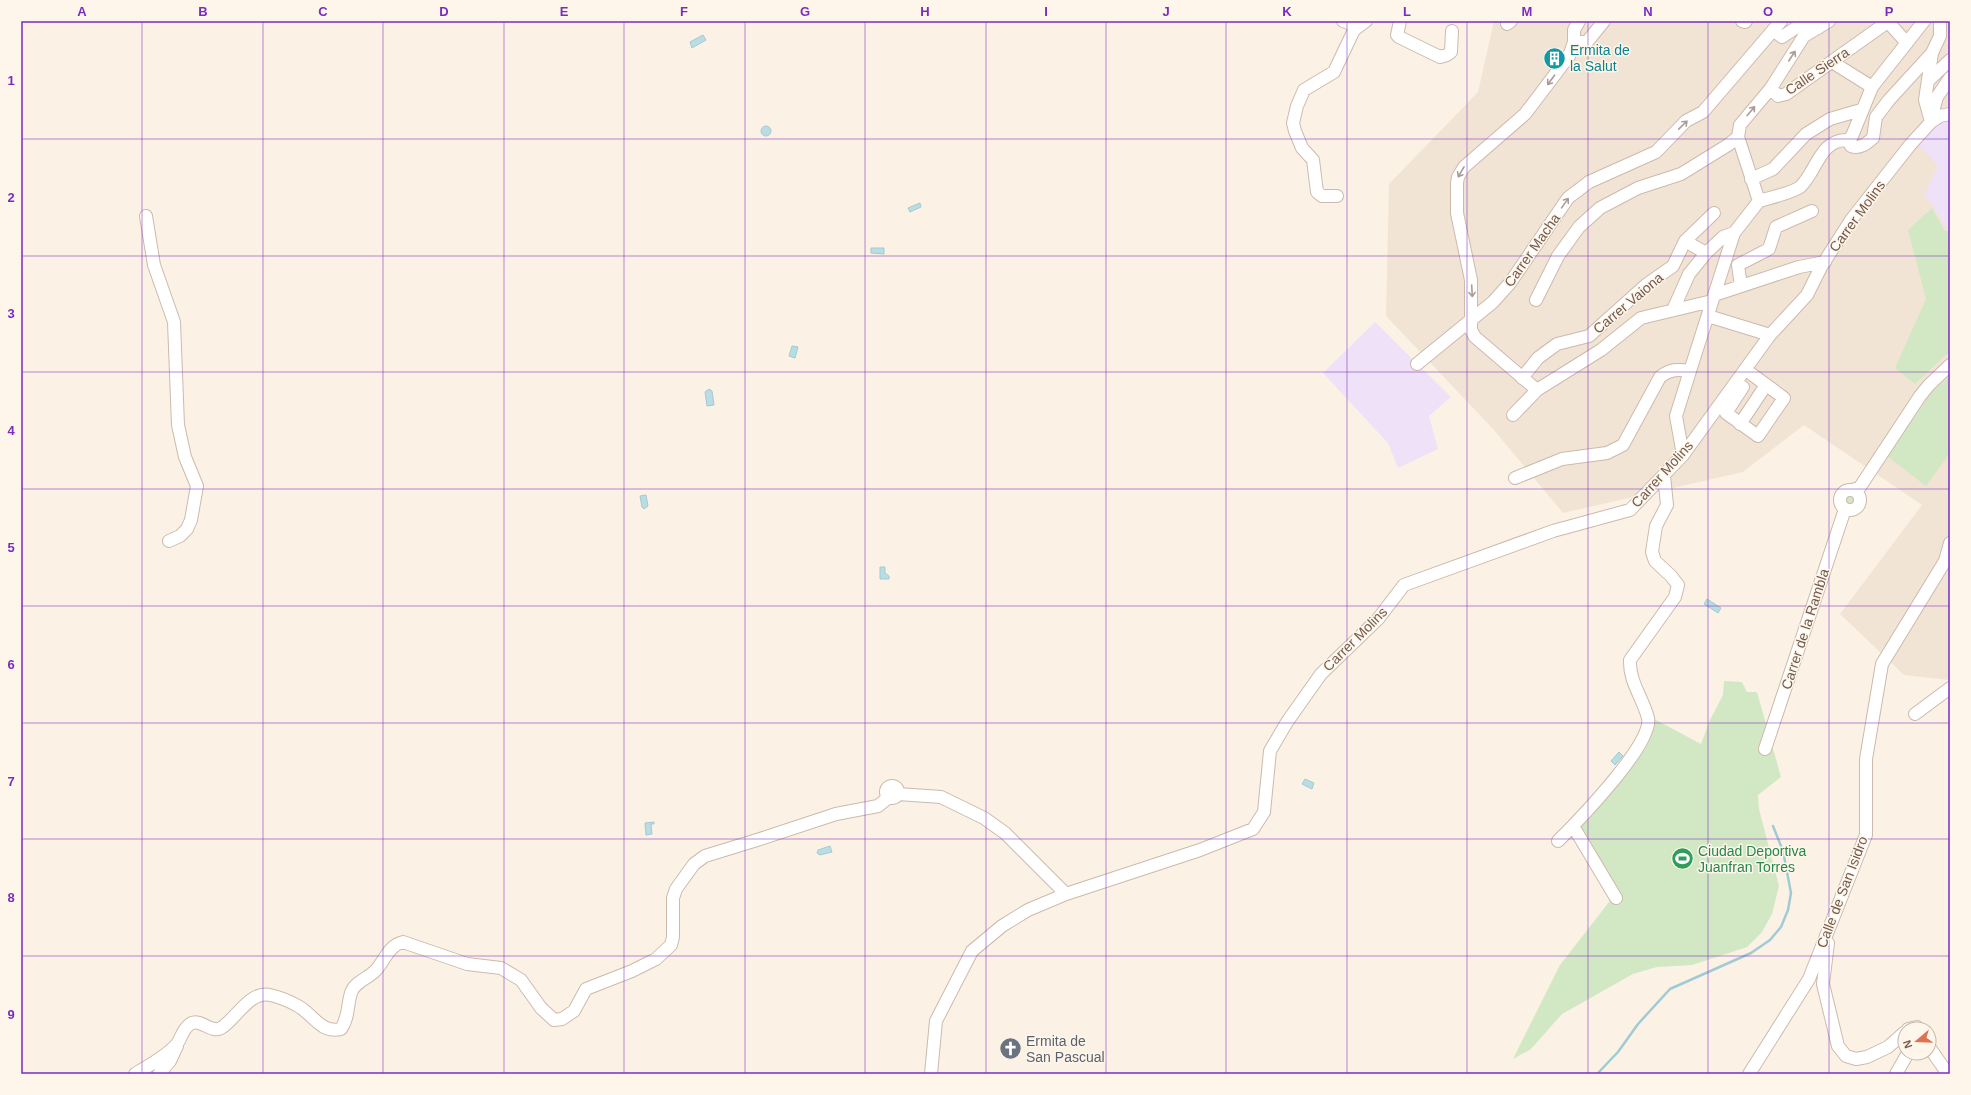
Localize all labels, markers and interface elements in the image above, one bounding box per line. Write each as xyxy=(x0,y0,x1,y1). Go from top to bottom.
text: A xyxy=(77,4,87,19)
text: B xyxy=(198,4,208,19)
text: C xyxy=(318,4,328,19)
text: D xyxy=(439,4,449,19)
text: E xyxy=(560,4,569,19)
text: F xyxy=(680,4,688,19)
text: G xyxy=(800,4,810,19)
text: H xyxy=(920,4,930,19)
text: I xyxy=(1044,4,1048,19)
text: J xyxy=(1162,4,1170,19)
text: K xyxy=(1282,4,1292,19)
text: L xyxy=(1403,4,1411,19)
text: M xyxy=(1522,4,1532,19)
text: N xyxy=(1643,4,1653,19)
text: O xyxy=(1763,4,1773,19)
text: P xyxy=(1885,4,1894,19)
place label: Ermita de la Salut xyxy=(1570,42,1630,74)
street label: Calle Sierra xyxy=(1782,44,1852,98)
building icon: Ermita de la Salut xyxy=(1541,45,1567,71)
one-way arrow xyxy=(1787,50,1796,61)
text: 1 xyxy=(7,73,15,88)
one-way arrow xyxy=(1547,74,1555,85)
one-way arrow xyxy=(1747,106,1756,117)
one-way arrow xyxy=(1678,120,1688,130)
one-way arrow xyxy=(1456,166,1464,178)
street label: Carrer Molins xyxy=(1826,177,1888,255)
text: 2 xyxy=(7,190,15,205)
one-way arrow xyxy=(1561,198,1569,209)
street label: Carrer Macha xyxy=(1501,210,1563,290)
street label: Carrer Vaiona xyxy=(1590,269,1666,337)
one-way arrow xyxy=(1468,284,1476,297)
text: 3 xyxy=(7,306,15,321)
text: 4 xyxy=(7,423,15,438)
street label: Carrer Molins xyxy=(1628,437,1696,511)
text: 5 xyxy=(7,540,15,555)
street label: Carrer de la Rambla xyxy=(1778,566,1832,691)
street label: Carrer Molins xyxy=(1320,604,1390,674)
text: 6 xyxy=(7,657,15,672)
text: 7 xyxy=(7,774,15,789)
street label: Calle de San Isidro xyxy=(1813,834,1871,950)
place label: Ciudad Deportiva Juanfran Torres xyxy=(1698,843,1806,875)
sports icon: Ciudad Deportiva Juanfran Torres xyxy=(1669,846,1695,872)
text: 8 xyxy=(7,890,15,905)
text: 9 xyxy=(7,1007,15,1022)
north arrow xyxy=(1897,1021,1937,1061)
place label: Ermita de San Pascual xyxy=(1026,1033,1105,1065)
church icon: Ermita de San Pascual xyxy=(998,1036,1024,1062)
text: N xyxy=(1901,1038,1915,1050)

